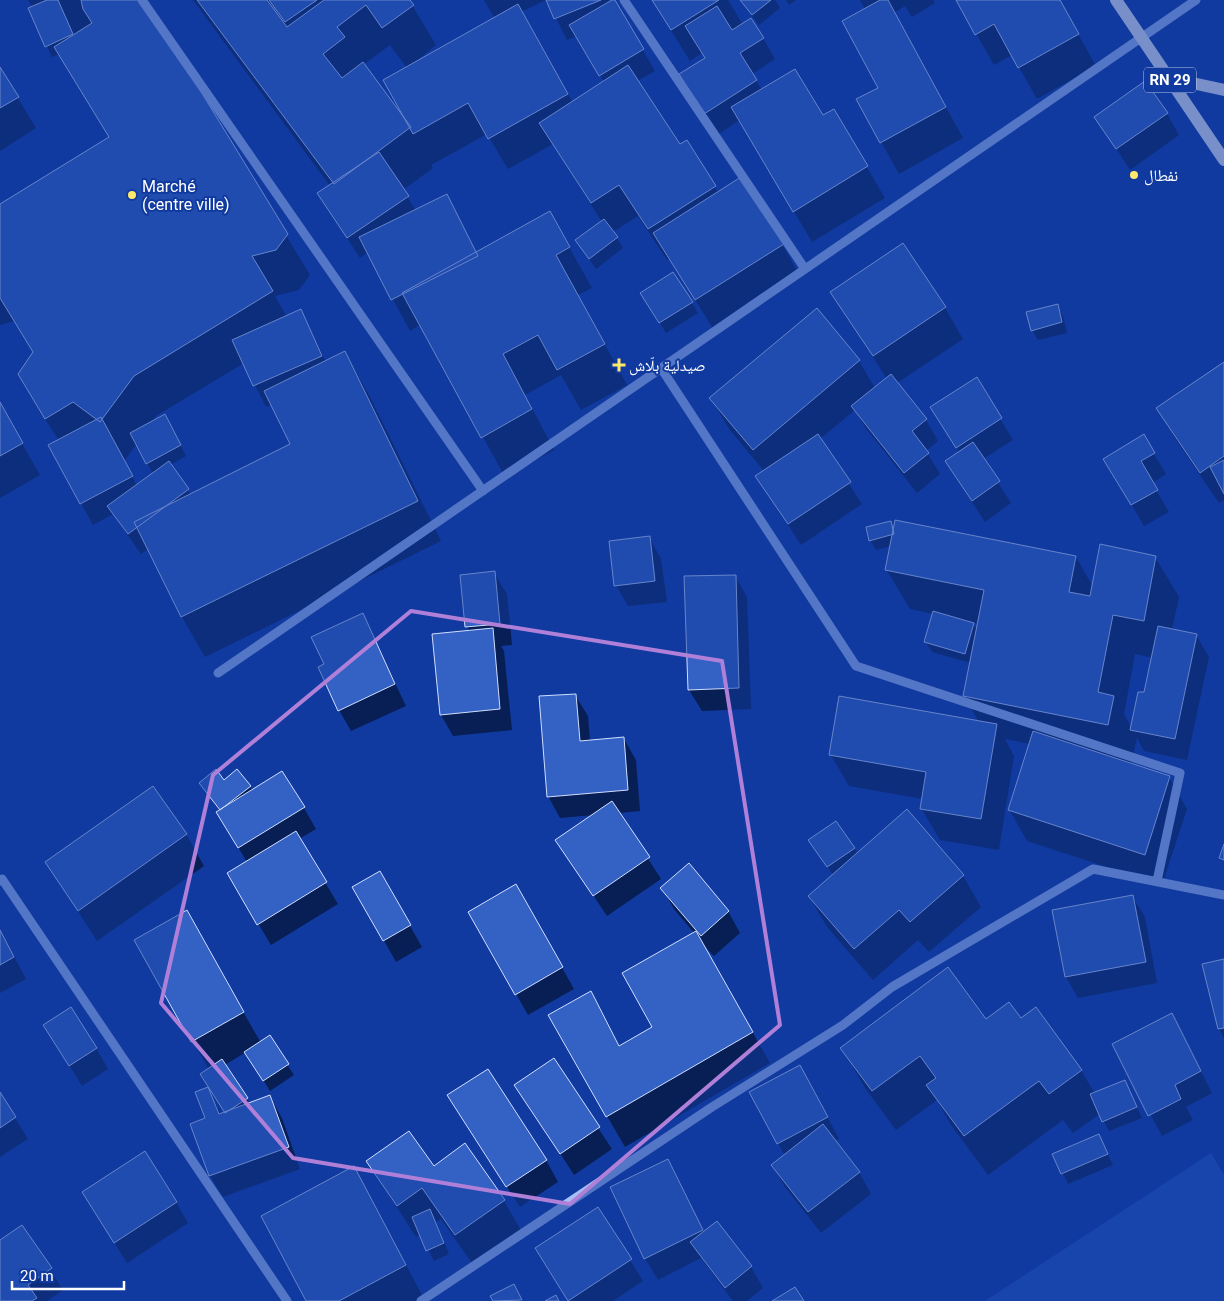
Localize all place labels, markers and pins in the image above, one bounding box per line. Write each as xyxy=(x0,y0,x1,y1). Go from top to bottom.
place label: نفطال xyxy=(1144,166,1178,186)
marker: نفطال xyxy=(1128,169,1140,181)
place label: Marché (centre ville) xyxy=(142,177,230,214)
marker: Marché (centre ville) xyxy=(126,189,138,201)
place label: صيدلية بلّاش xyxy=(629,356,706,376)
marker: صيدلية بلّاش xyxy=(613,359,625,371)

